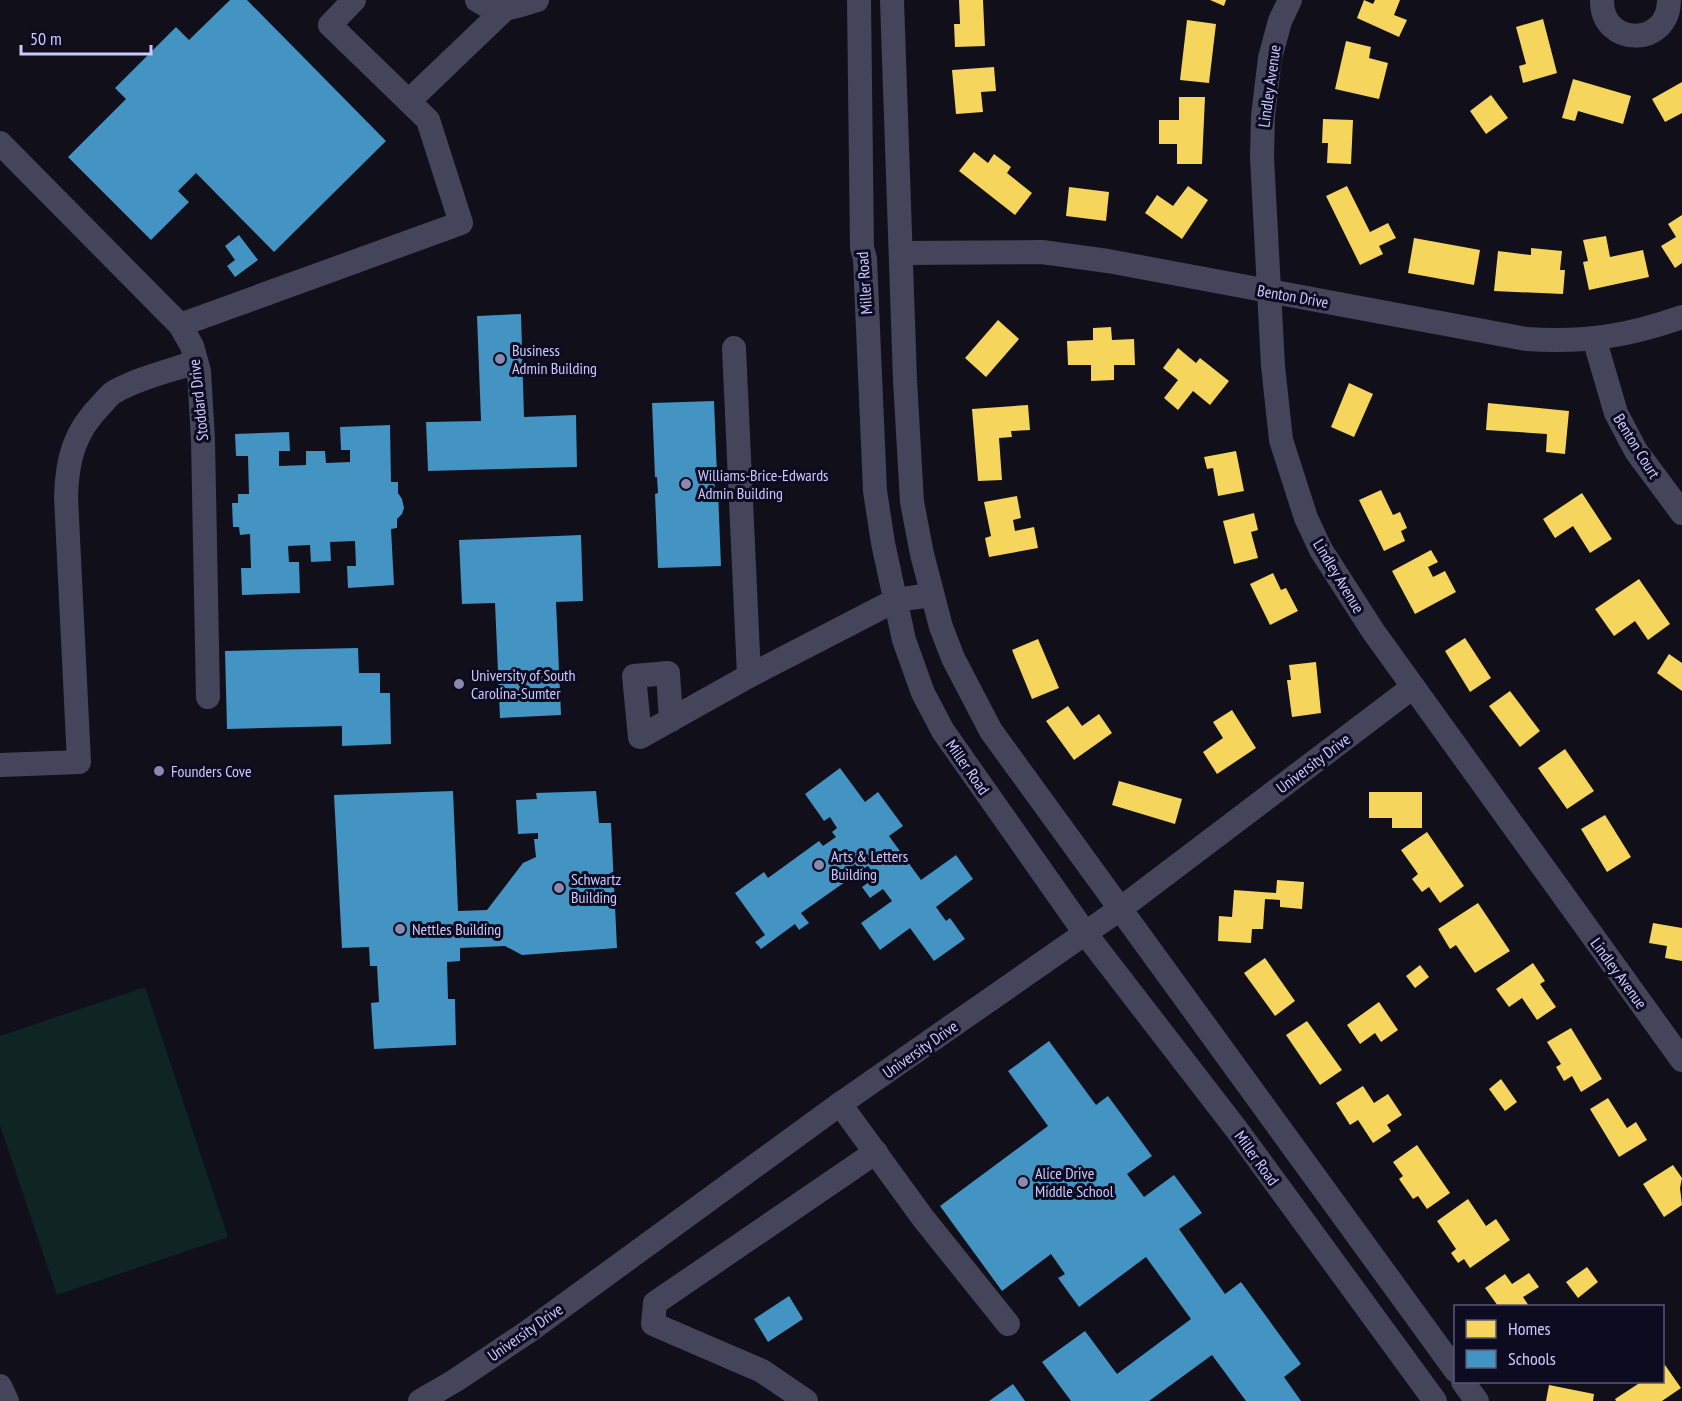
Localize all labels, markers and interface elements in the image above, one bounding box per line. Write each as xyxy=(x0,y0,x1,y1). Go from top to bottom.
scale bar xyxy=(21,18,152,56)
text: 50 m xyxy=(30,27,62,50)
street label: Lindley Avenue xyxy=(1253,43,1285,129)
street label: Miller Road xyxy=(852,251,876,315)
street label: Benton Drive xyxy=(1256,280,1330,312)
place label: Business Admin Building xyxy=(512,340,597,378)
marker: Business Admin Building xyxy=(493,352,507,366)
street label: Stoddard Drive xyxy=(184,358,212,442)
street label: Benton Court xyxy=(1609,410,1665,483)
place label: Williams-Brice-Edwards Admin Building xyxy=(698,465,828,503)
marker: Williams-Brice-Edwards Admin Building xyxy=(679,477,693,491)
street label: Lindley Avenue xyxy=(1309,535,1369,617)
place label: University of South Carolina-Sumter xyxy=(471,665,576,703)
marker: University of South Carolina-Sumter xyxy=(452,677,466,691)
street label: University Drive xyxy=(1272,729,1354,797)
street label: Miller Road xyxy=(942,736,994,799)
place label: Founders Cove xyxy=(171,761,252,781)
marker: Founders Cove xyxy=(152,764,166,778)
place label: Arts & Letters Building xyxy=(831,846,908,884)
marker: Arts & Letters Building xyxy=(812,858,826,872)
place label: Schwartz Building xyxy=(571,869,622,907)
marker: Schwartz Building xyxy=(552,881,566,895)
place label: Nettles Building xyxy=(412,919,501,939)
marker: Nettles Building xyxy=(393,922,407,936)
street label: Lindley Avenue xyxy=(1586,934,1652,1012)
street label: University Drive xyxy=(879,1016,961,1082)
street label: Miller Road xyxy=(1230,1127,1284,1189)
place label: Alice Drive Middle School xyxy=(1035,1163,1114,1201)
marker: Alice Drive Middle School xyxy=(1016,1175,1030,1189)
street label: University Drive xyxy=(484,1299,566,1365)
legend xyxy=(1454,1305,1664,1383)
text: Homes xyxy=(1508,1317,1551,1340)
text: Schools xyxy=(1508,1347,1556,1370)

